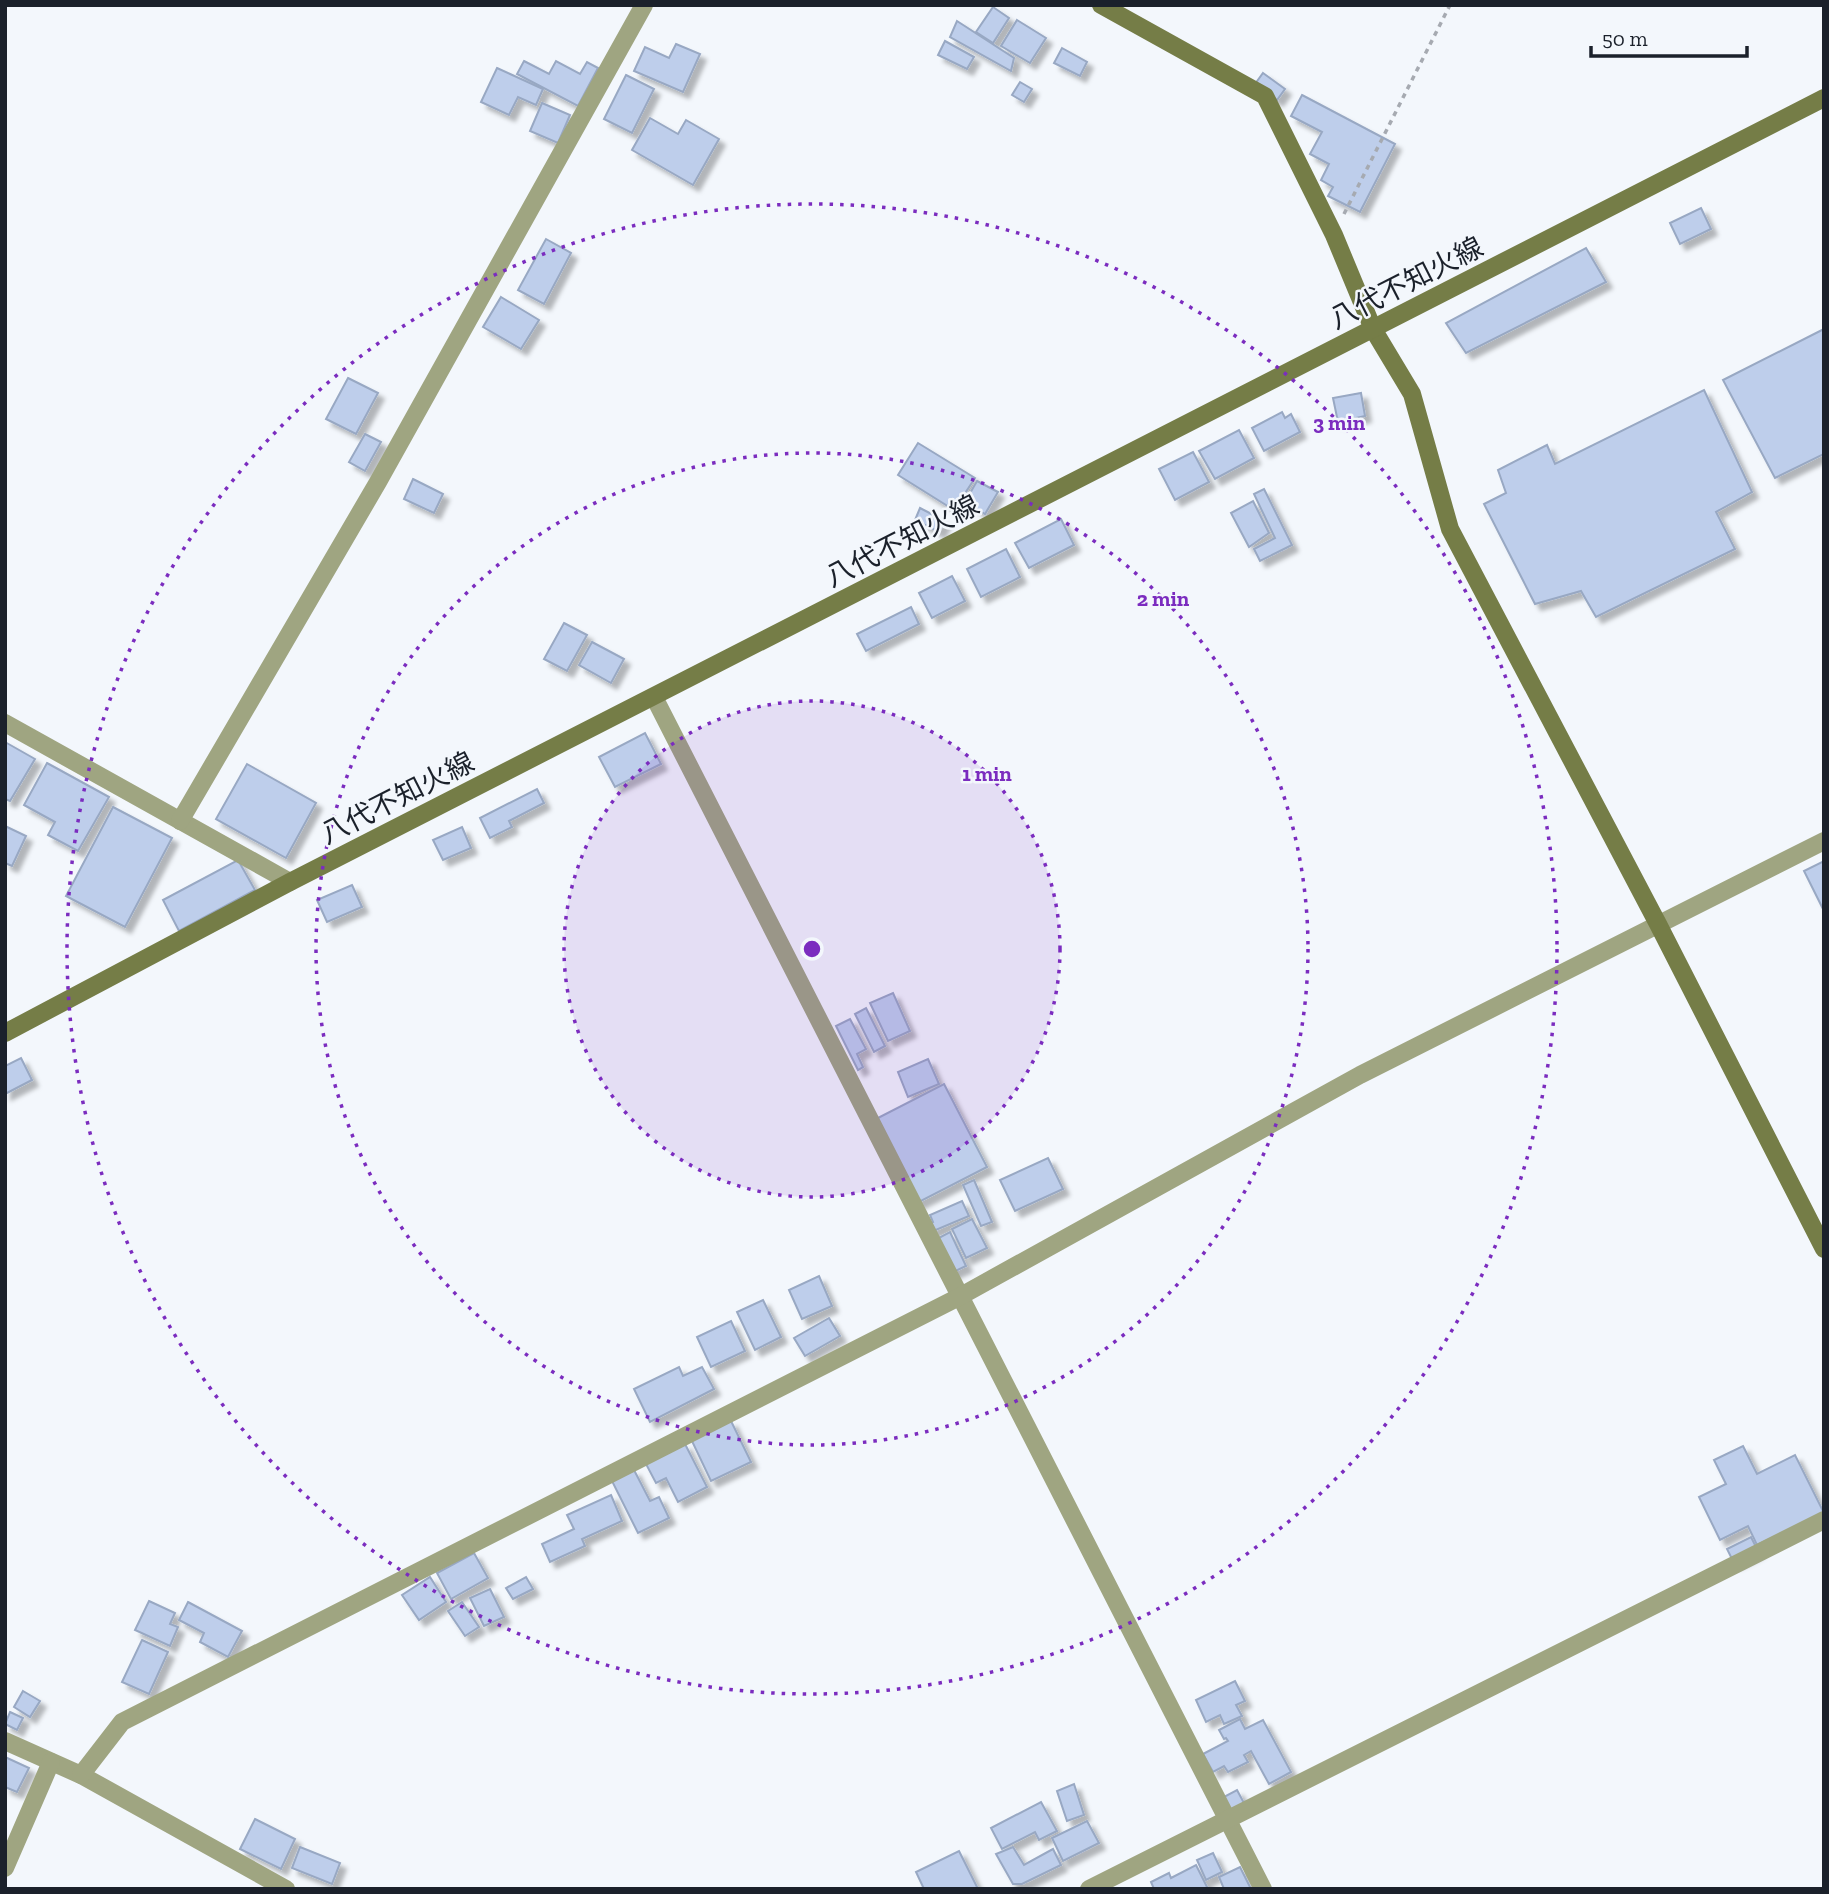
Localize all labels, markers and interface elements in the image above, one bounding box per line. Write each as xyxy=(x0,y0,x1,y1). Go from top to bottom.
scale bar xyxy=(1591,14,1747,58)
text: 50 m xyxy=(1602,26,1648,51)
street label: 八代不知火線 xyxy=(1324,230,1488,336)
text: 3 min xyxy=(1313,410,1366,435)
street label: 八代不知火線 xyxy=(820,488,984,594)
text: 2 min xyxy=(1137,586,1190,611)
street label: 八代不知火線 xyxy=(315,745,479,851)
text: 1 min xyxy=(962,761,1012,786)
centre of rings xyxy=(800,937,824,961)

